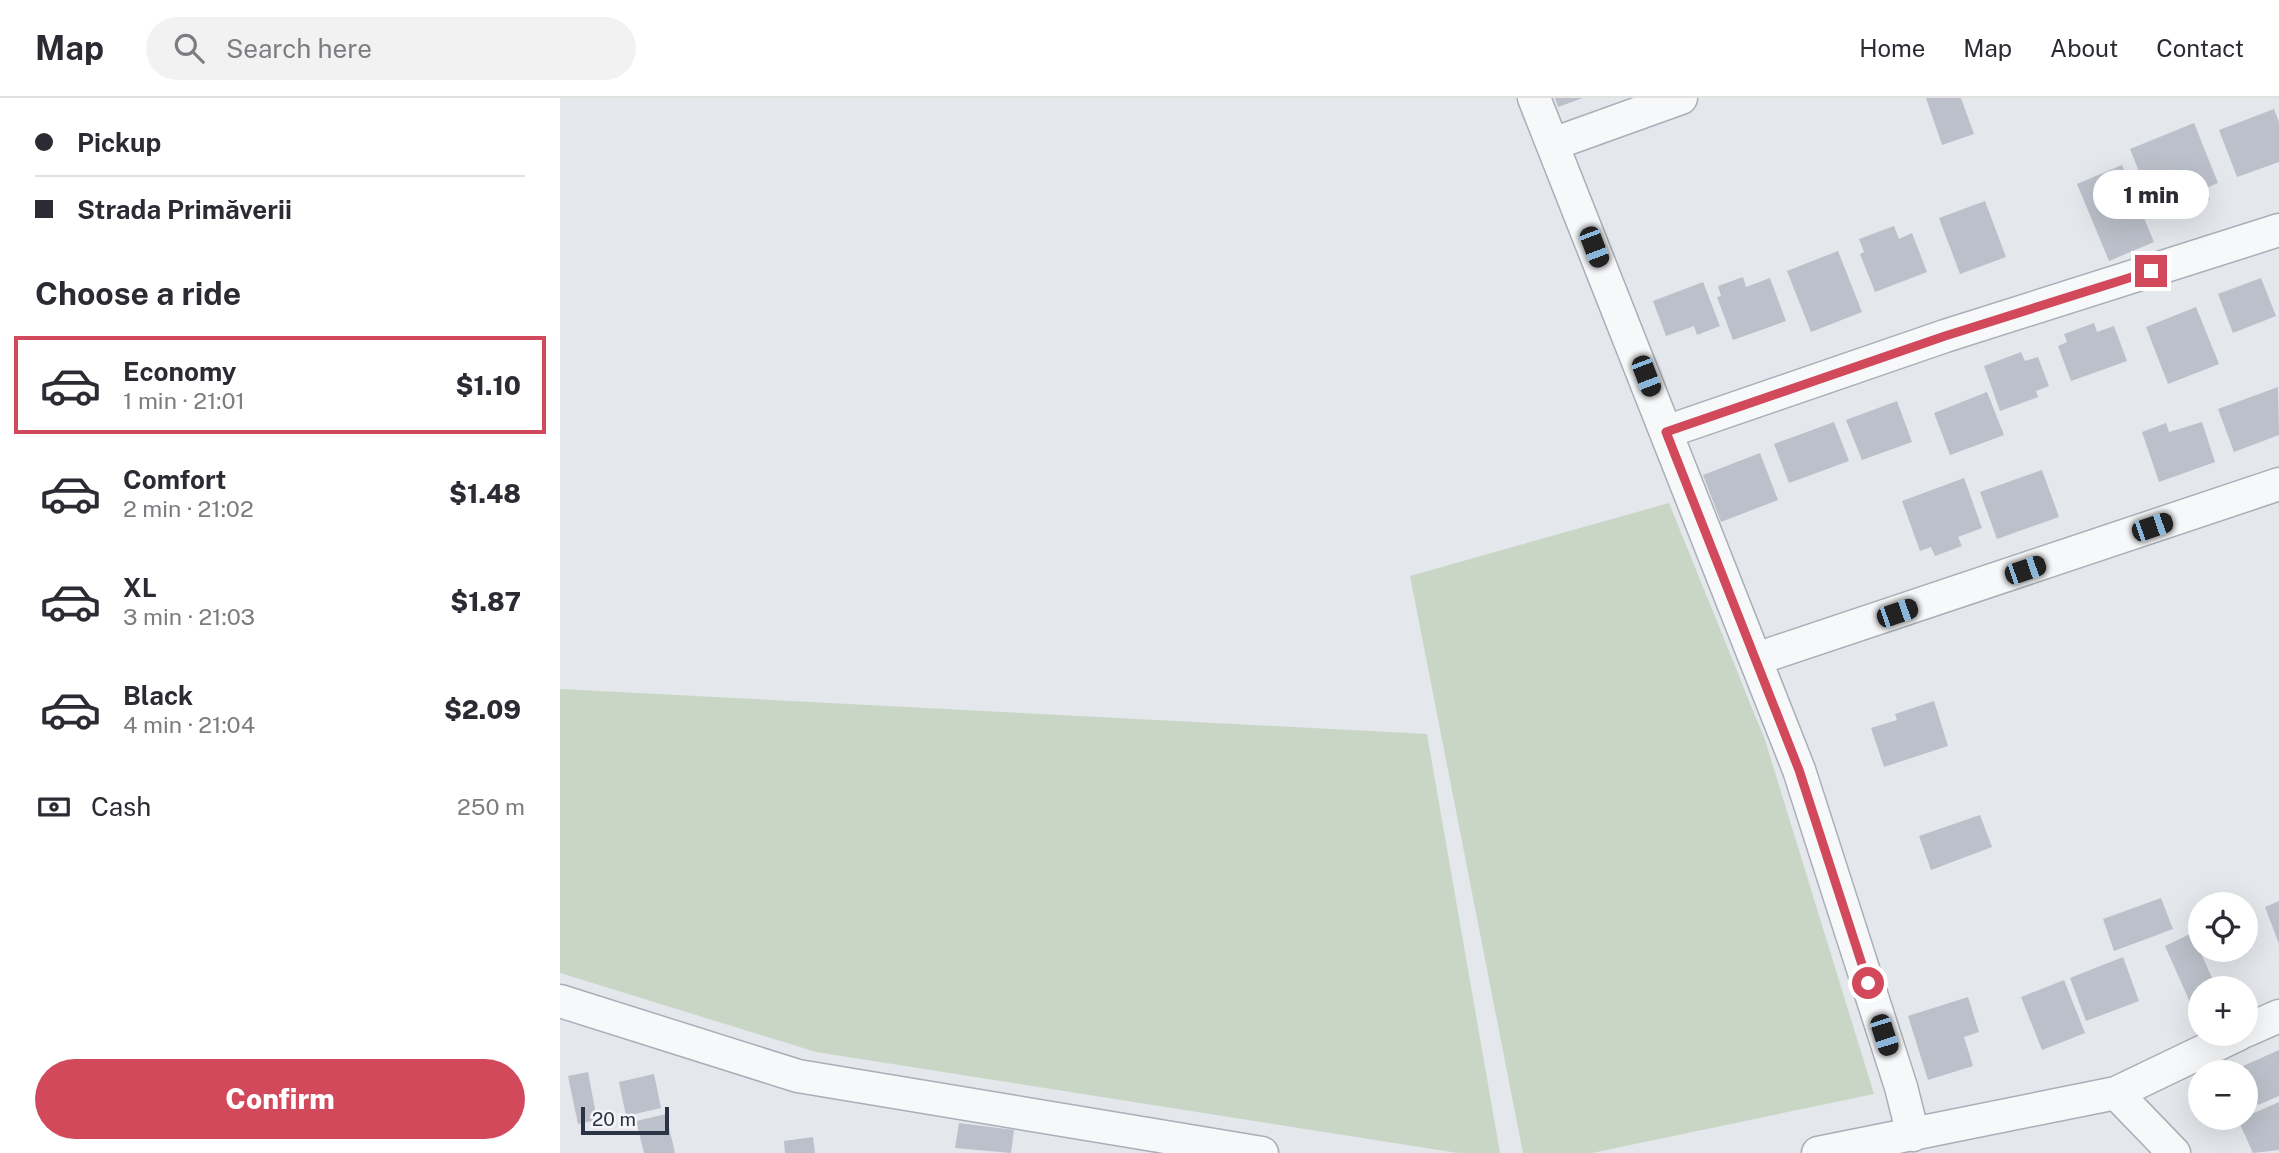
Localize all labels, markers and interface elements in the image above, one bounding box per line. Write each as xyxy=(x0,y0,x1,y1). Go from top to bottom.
search box xyxy=(146,17,636,80)
text: Map xyxy=(35,29,104,67)
icon: search xyxy=(170,29,208,67)
text: Search here xyxy=(226,33,372,64)
text: Home xyxy=(1859,34,1925,62)
text: Map xyxy=(1963,34,2012,62)
text: About xyxy=(2050,34,2118,62)
text: Contact xyxy=(2156,34,2244,62)
text: Pickup xyxy=(77,127,161,158)
callout: 1 min xyxy=(2093,170,2209,218)
text: 1 min xyxy=(2123,181,2179,208)
text: Strada Primăverii xyxy=(77,194,292,225)
car xyxy=(1577,224,1612,270)
route end xyxy=(2135,255,2167,287)
text: Choose a ride xyxy=(35,275,241,312)
car xyxy=(1629,353,1664,399)
icon: car xyxy=(39,354,102,417)
text: Economy xyxy=(123,356,236,387)
text: $1.10 xyxy=(456,370,521,401)
text: 1 min · 21:01 xyxy=(123,387,245,414)
icon: car xyxy=(39,462,102,525)
text: Comfort xyxy=(123,464,226,495)
text: $1.48 xyxy=(449,478,521,509)
text: 2 min · 21:02 xyxy=(123,495,254,522)
car xyxy=(2129,510,2176,544)
car xyxy=(2002,553,2049,587)
icon: car xyxy=(39,570,102,633)
text: XL xyxy=(123,572,157,603)
text: $1.87 xyxy=(450,586,521,617)
car xyxy=(1874,596,1921,630)
text: 3 min · 21:03 xyxy=(123,603,255,630)
icon: car xyxy=(39,678,102,741)
text: Black xyxy=(123,680,193,711)
text: $2.09 xyxy=(444,694,521,725)
text: 4 min · 21:04 xyxy=(123,711,255,738)
icon: cash xyxy=(35,788,73,826)
text: Cash xyxy=(91,791,151,822)
text: 250 m xyxy=(457,793,525,820)
map controls xyxy=(2188,892,2258,1130)
button: locate xyxy=(2188,892,2258,962)
route start xyxy=(1852,967,1884,999)
button: + xyxy=(2188,976,2258,1046)
car xyxy=(1868,1012,1901,1058)
button: Confirm xyxy=(35,1059,525,1139)
button: − xyxy=(2188,1060,2258,1130)
scale bar xyxy=(581,1104,668,1136)
text: 20 m xyxy=(592,1108,636,1130)

